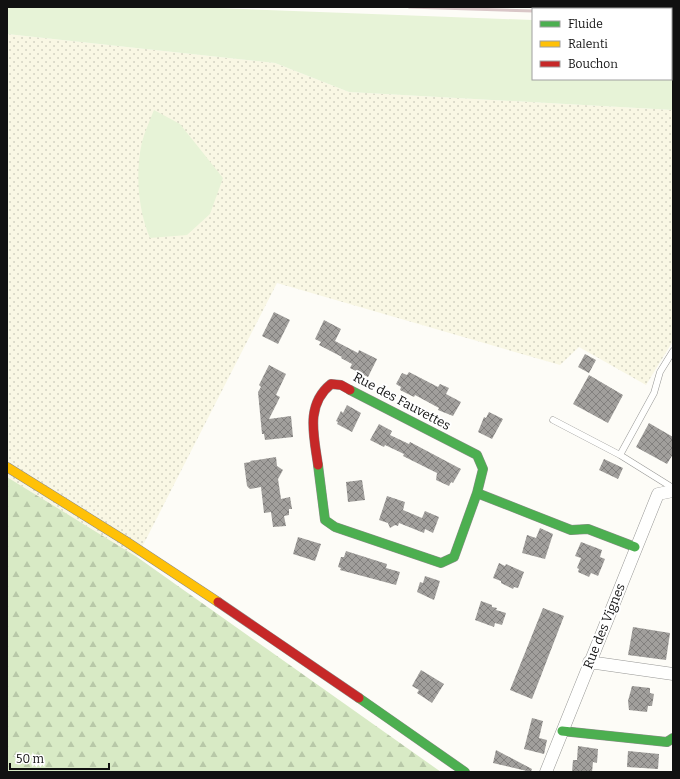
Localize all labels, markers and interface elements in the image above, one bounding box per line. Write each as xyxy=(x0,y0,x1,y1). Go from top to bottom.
legend xyxy=(532,8,672,80)
text: Fluide xyxy=(568,17,603,31)
text: Ralenti xyxy=(568,37,608,51)
text: Bouchon xyxy=(568,57,618,71)
street label: Rue des Fauvettes xyxy=(351,369,453,433)
street label: Rue des Vignes xyxy=(580,581,628,671)
scale bar xyxy=(10,745,109,771)
text: 50 m xyxy=(16,752,45,766)

